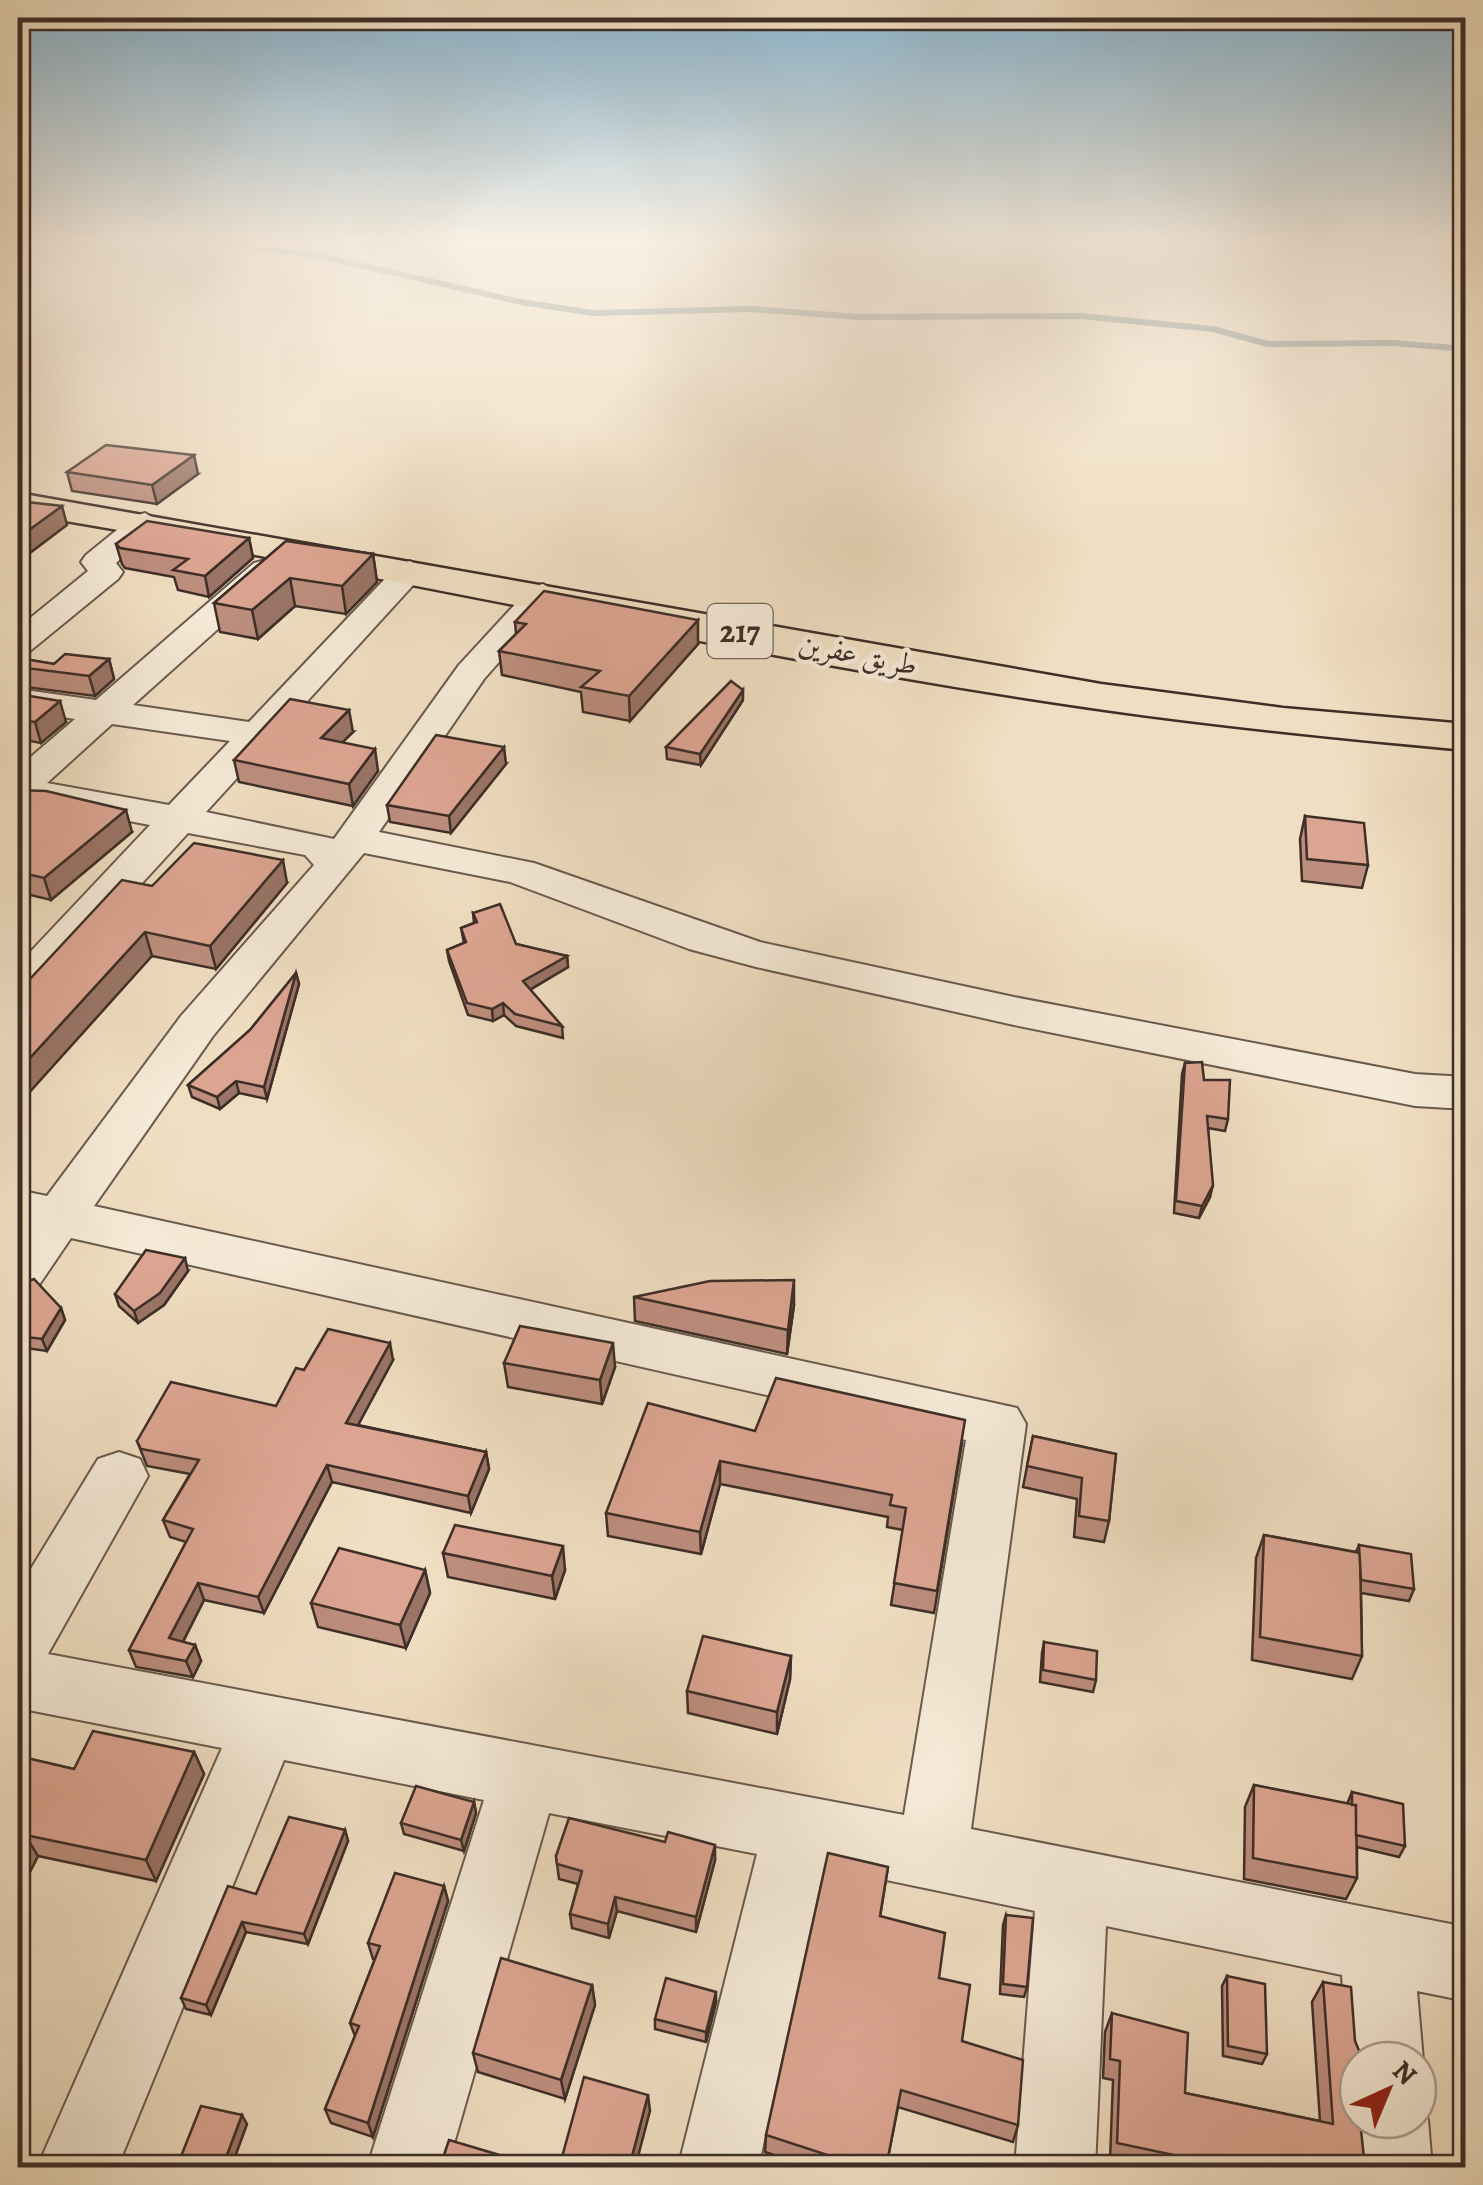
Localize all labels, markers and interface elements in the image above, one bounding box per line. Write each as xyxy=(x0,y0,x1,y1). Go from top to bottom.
road number: 217 xyxy=(708,604,772,658)
street label: طريق عفرين xyxy=(795,623,921,685)
north arrow xyxy=(1338,2040,1438,2140)
text: N xyxy=(1384,2052,1425,2093)

